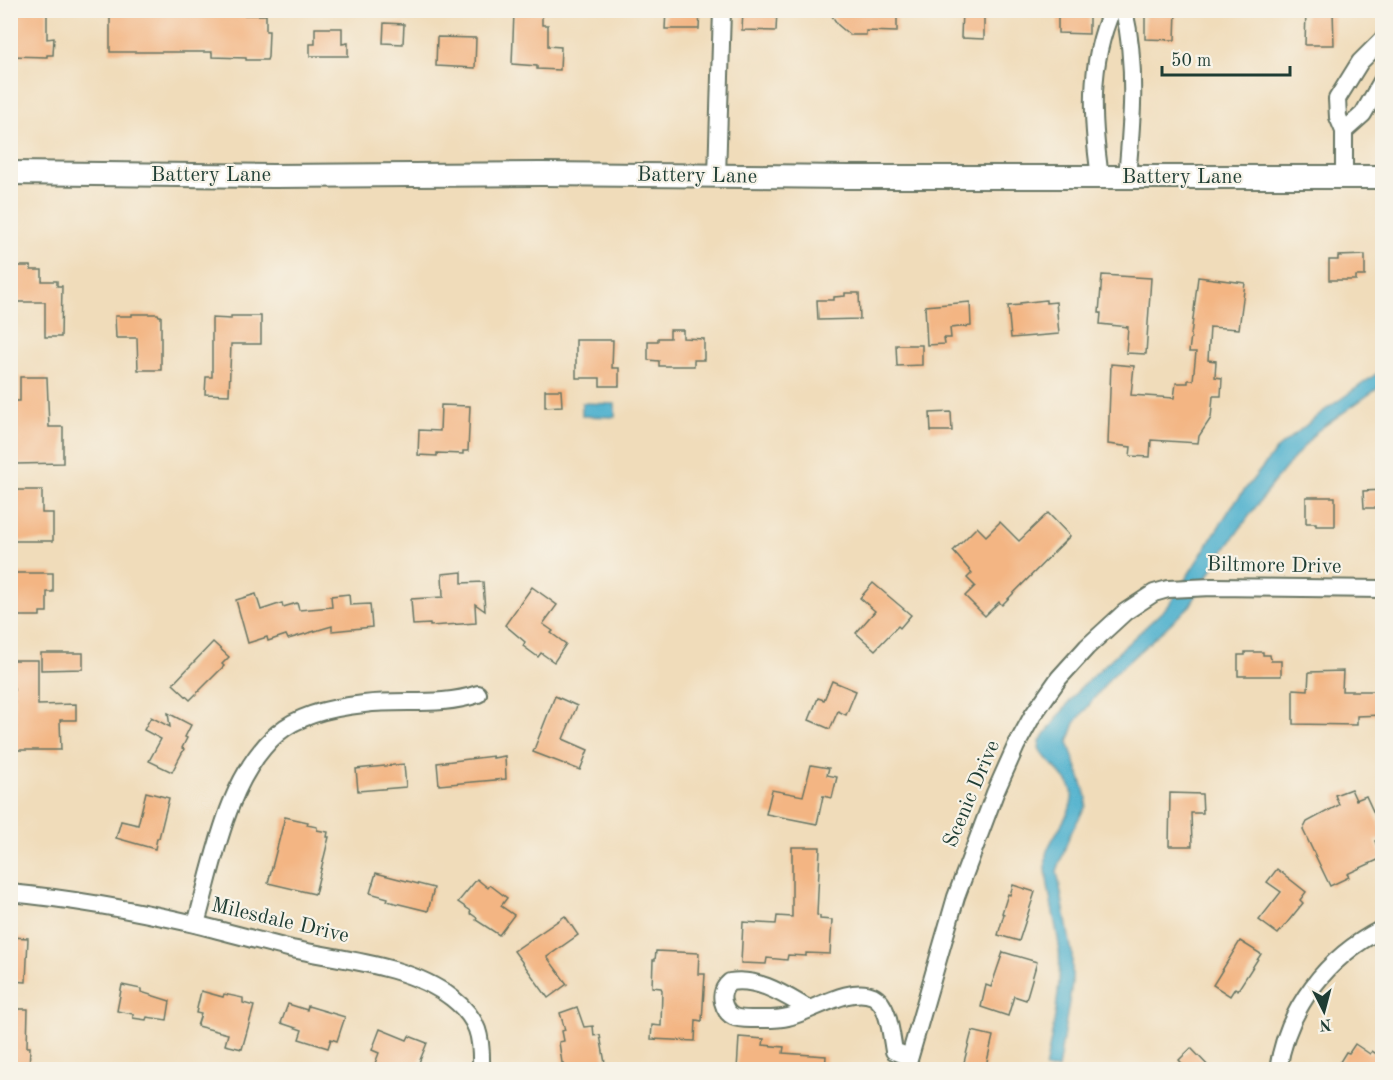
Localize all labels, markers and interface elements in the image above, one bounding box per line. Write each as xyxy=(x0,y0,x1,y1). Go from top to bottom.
scale bar xyxy=(1162,39,1290,77)
text: 50 m xyxy=(1171,52,1211,70)
street label: Battery Lane xyxy=(637,164,757,188)
street label: Battery Lane xyxy=(151,165,271,186)
street label: Battery Lane xyxy=(1122,167,1242,188)
street label: Biltmore Drive xyxy=(1206,554,1342,578)
street label: Scenic Drive xyxy=(940,737,1004,851)
street label: Milesdale Drive xyxy=(209,895,351,947)
north arrow xyxy=(1294,981,1354,1041)
text: N xyxy=(1318,1015,1332,1033)

